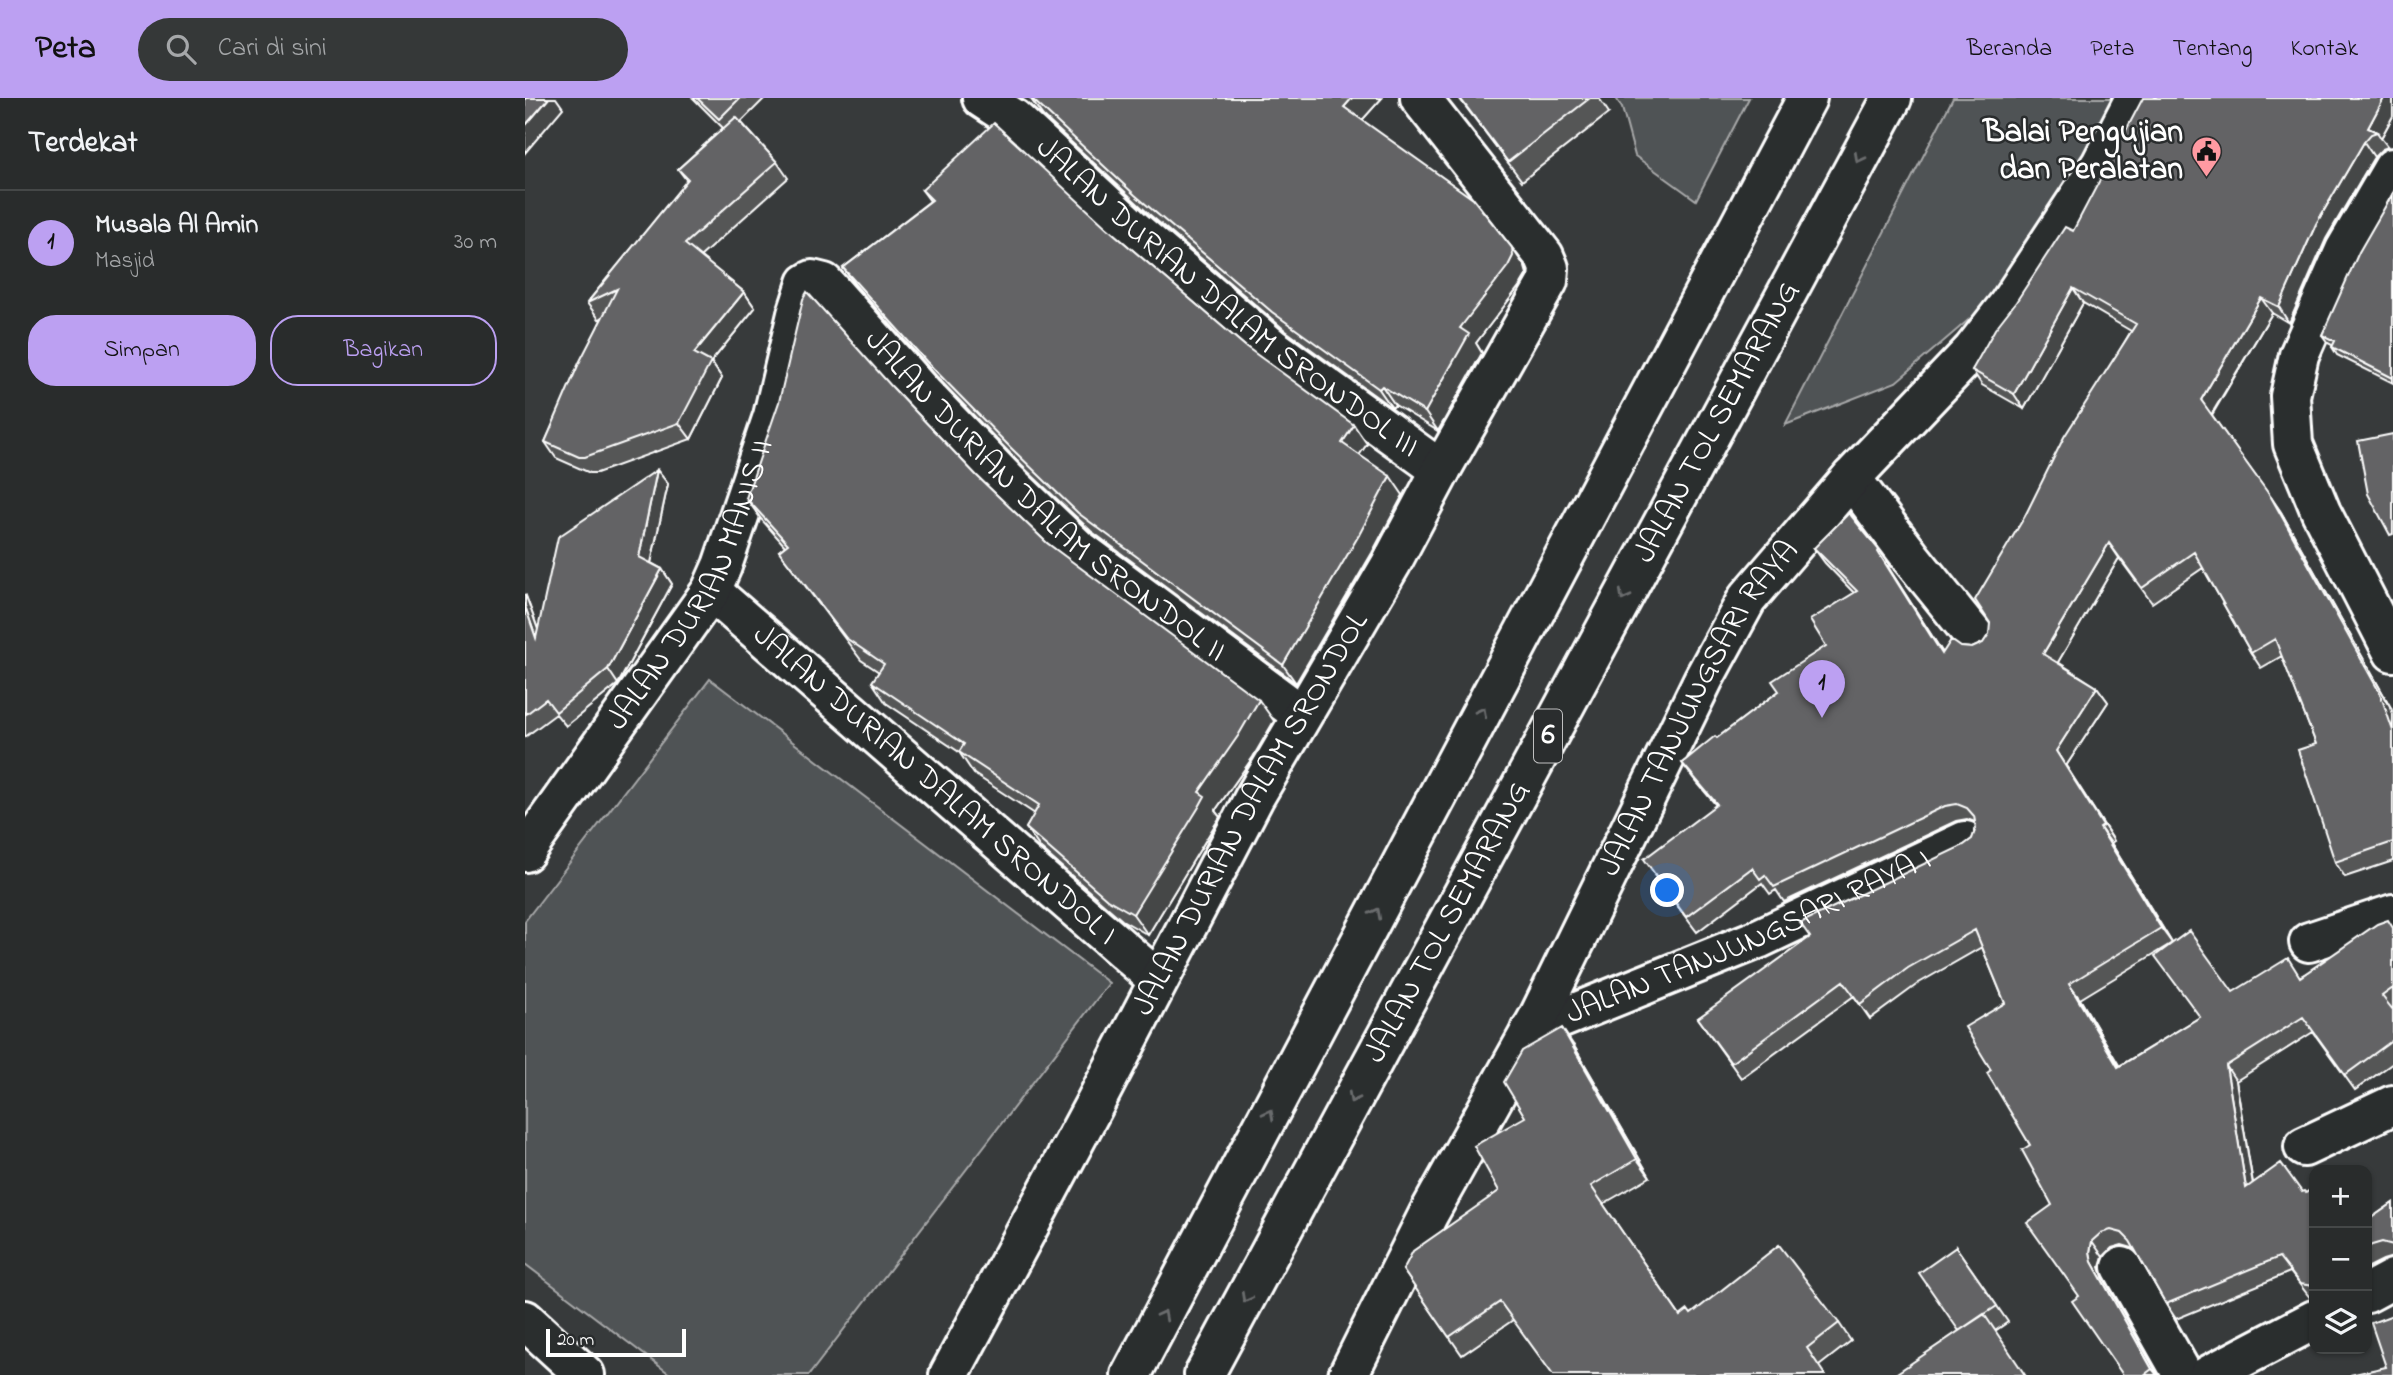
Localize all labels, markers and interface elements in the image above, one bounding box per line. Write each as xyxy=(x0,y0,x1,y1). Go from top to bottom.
search box xyxy=(138,18,628,81)
text: Peta xyxy=(35,25,96,73)
icon: search xyxy=(162,30,200,68)
text: Cari di sini xyxy=(218,30,327,68)
text: Beranda xyxy=(1967,32,2052,67)
text: Peta xyxy=(2090,32,2135,67)
text: Tentang xyxy=(2173,32,2253,67)
text: Kontak xyxy=(2291,32,2358,67)
place label: Balai Pengujian dan Peralatan xyxy=(1981,110,2183,194)
text: Terdekat xyxy=(28,122,138,166)
street label: JALAN DURIAN DALAM SRONDOL III xyxy=(1025,126,1429,470)
public building icon: Balai Pengujian dan Peralatan xyxy=(2189,134,2223,178)
one-way arrow xyxy=(1854,151,1868,163)
text: Musala Al Amin xyxy=(95,207,258,245)
text: 1 xyxy=(47,226,55,259)
text: 30 m xyxy=(454,226,497,259)
text: Masjid xyxy=(95,245,155,278)
street label: JALAN TOL SEMARANG xyxy=(1622,273,1812,572)
button: Simpan xyxy=(28,315,256,386)
button: Bagikan xyxy=(270,315,497,386)
street label: JALAN DURIAN DALAM SRONDOL II xyxy=(853,319,1236,674)
street label: JALAN DURIAN MANIS II xyxy=(595,433,787,741)
street label: JALAN TANJUNGSARI RAYA xyxy=(1587,530,1811,885)
one-way arrow xyxy=(1619,589,1632,601)
street label: JALAN DURIAN DALAM SRONDOL xyxy=(1121,603,1381,1024)
street label: JALAN DURIAN DALAM SRONDOL I xyxy=(742,613,1127,957)
pin: 1 xyxy=(1799,660,1845,718)
one-way arrow xyxy=(1474,706,1487,719)
road number: 6 xyxy=(1534,709,1562,762)
street label: JALAN TOL SEMARANG xyxy=(1353,773,1543,1072)
street label: JALAN TANJUNGSARI RAYA I xyxy=(1559,837,1939,1038)
your location xyxy=(1650,873,1684,907)
one-way arrow xyxy=(1367,907,1381,920)
one-way arrow xyxy=(1348,1091,1362,1103)
one-way arrow xyxy=(1261,1108,1274,1121)
map controls xyxy=(2309,1165,2372,1354)
button: + xyxy=(2309,1165,2372,1228)
button: − xyxy=(2309,1228,2372,1291)
one-way arrow xyxy=(1240,1291,1254,1304)
button: layers xyxy=(2309,1291,2372,1354)
one-way arrow xyxy=(1154,1310,1168,1322)
scale bar xyxy=(546,1326,686,1358)
text: 20 m xyxy=(557,1327,594,1354)

